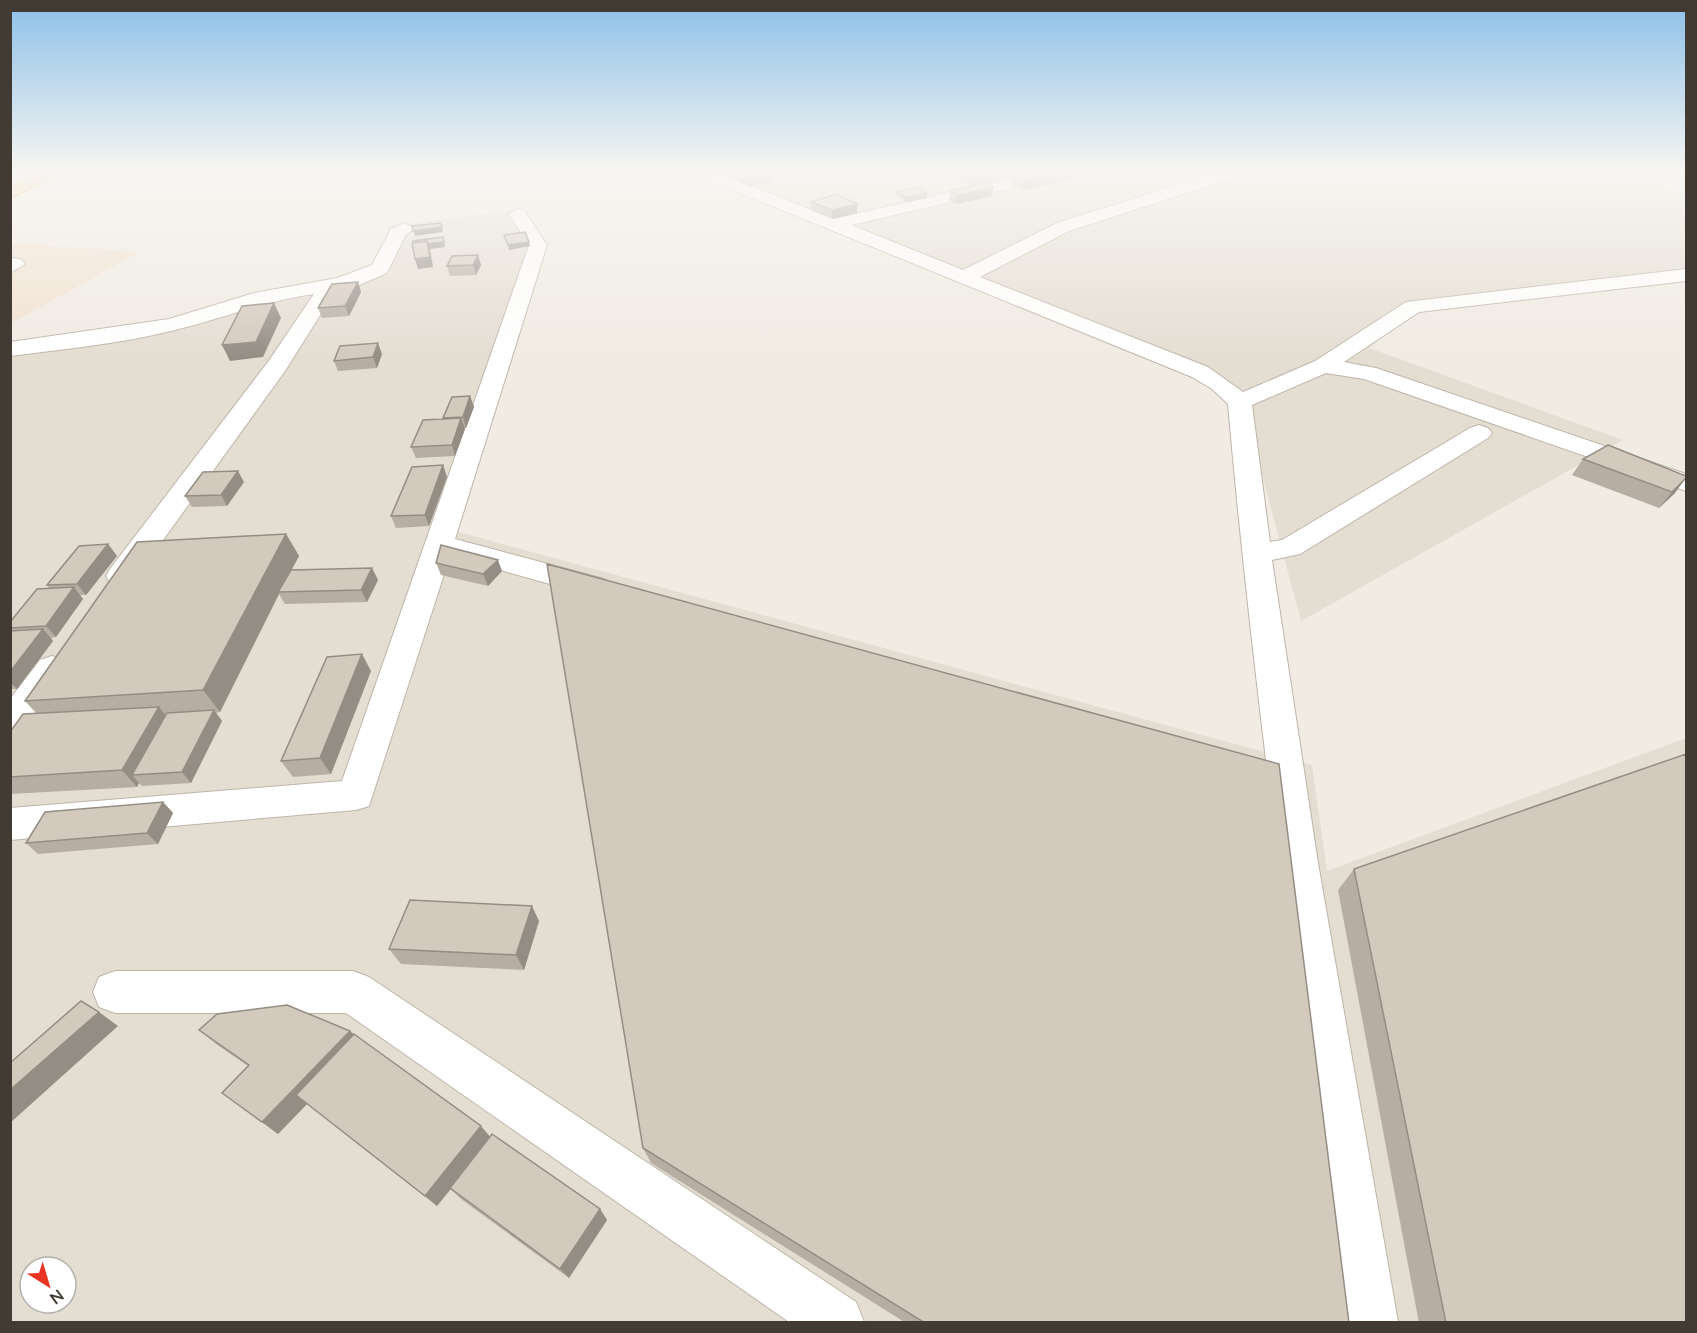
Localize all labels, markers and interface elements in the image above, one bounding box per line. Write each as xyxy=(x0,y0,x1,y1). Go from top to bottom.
north arrow xyxy=(18,1255,78,1315)
text: N xyxy=(47,1286,68,1309)

